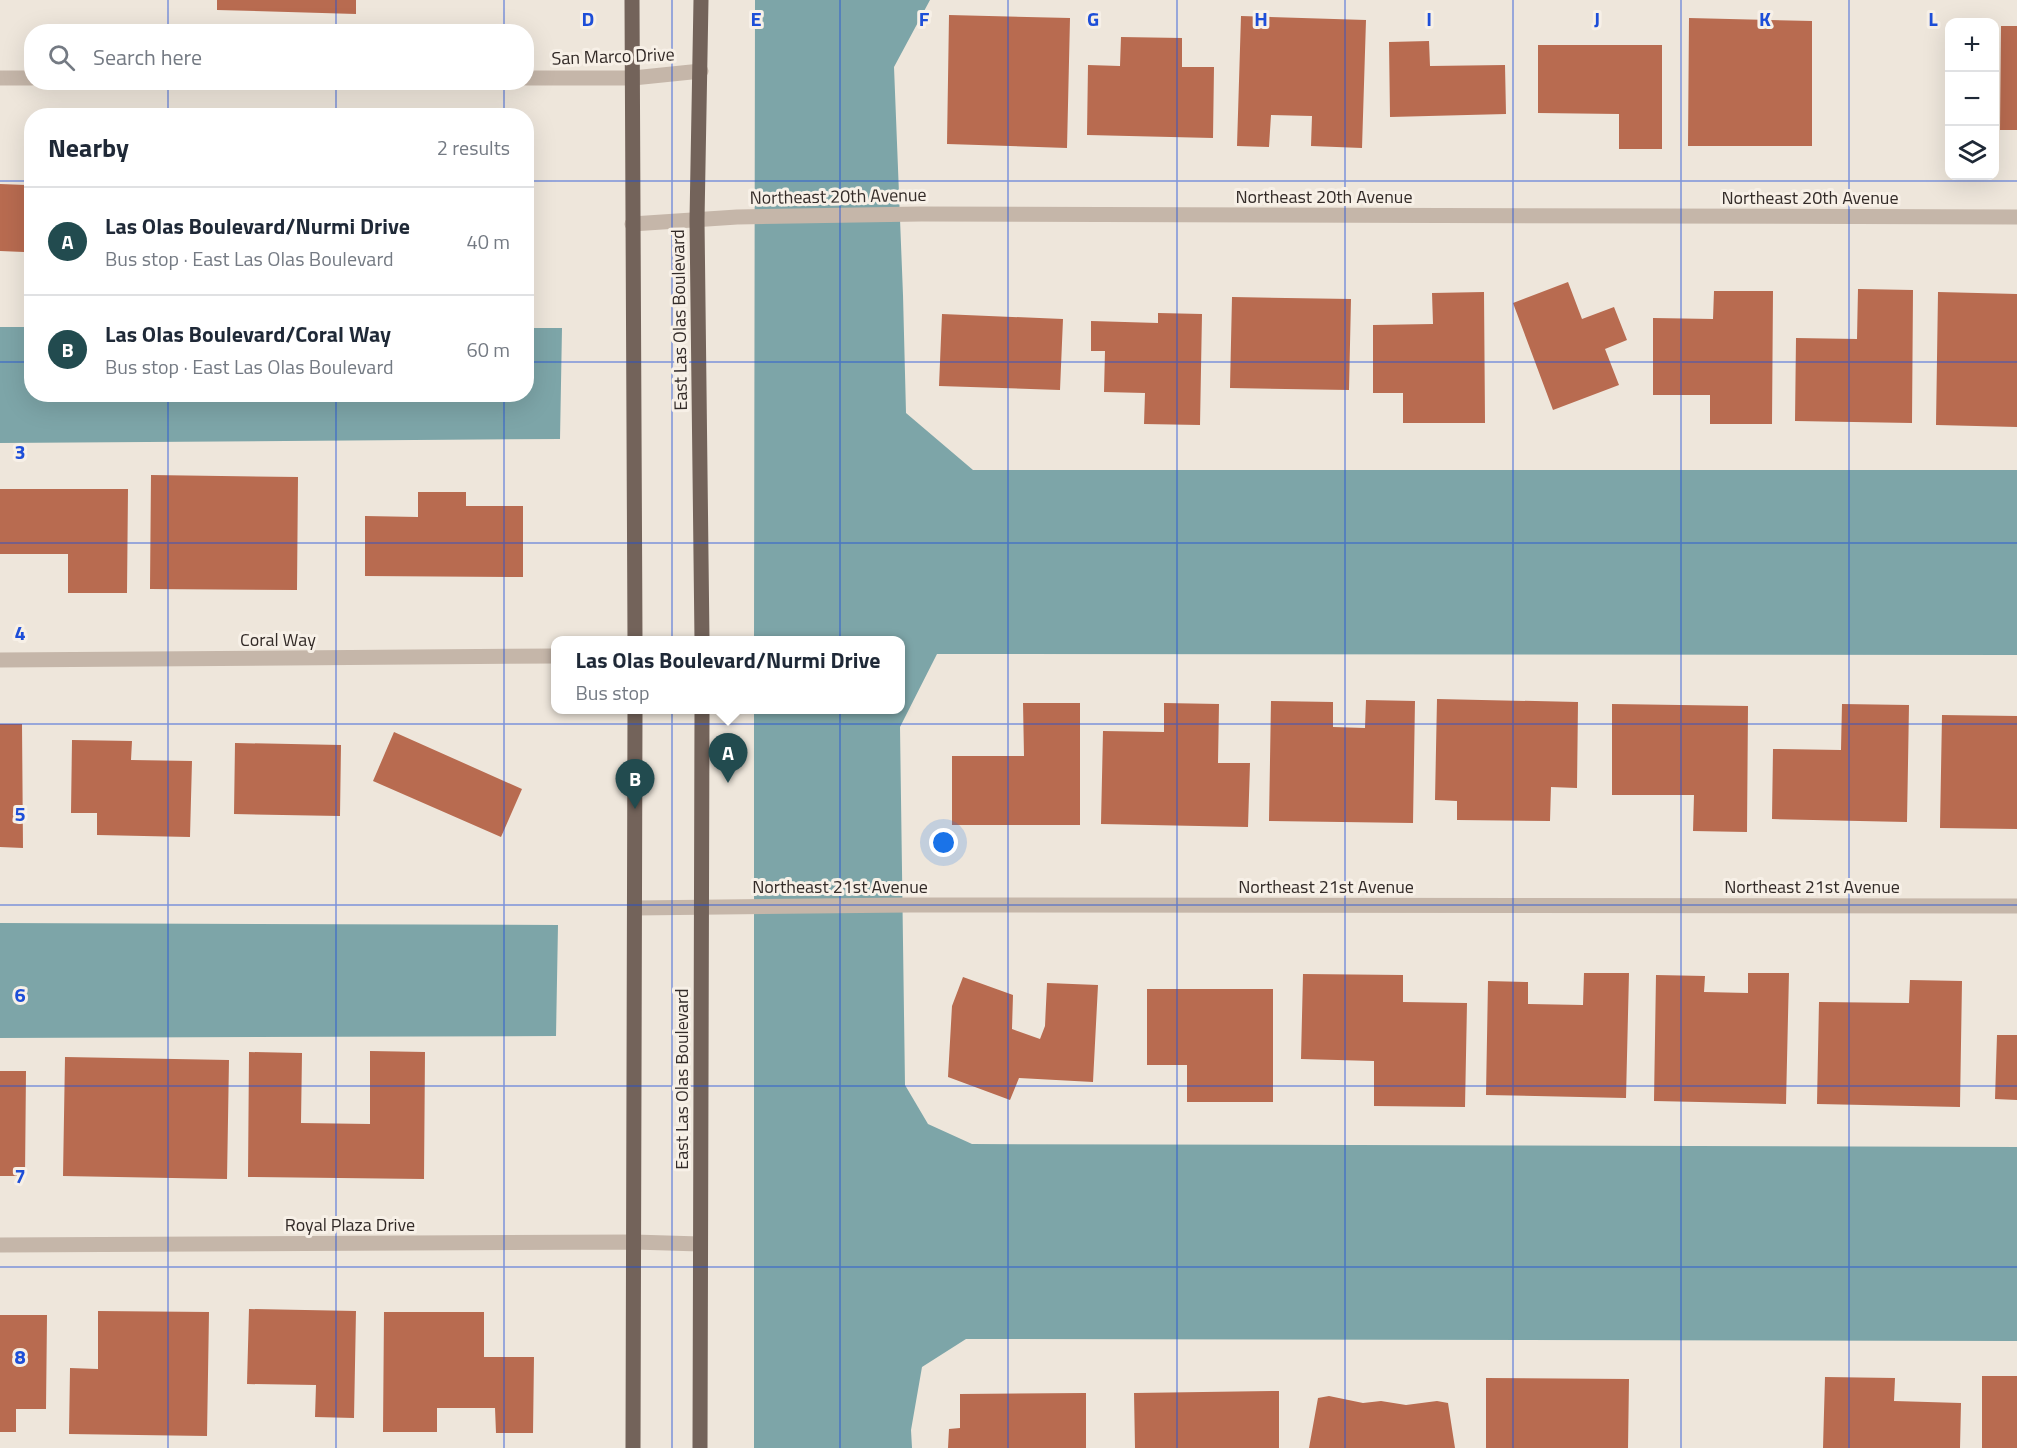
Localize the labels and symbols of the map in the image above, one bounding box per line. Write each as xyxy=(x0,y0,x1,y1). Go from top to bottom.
text: D xyxy=(582,3,594,34)
text: E xyxy=(750,3,762,34)
text: F xyxy=(919,3,930,34)
text: G xyxy=(1087,3,1099,34)
text: H xyxy=(1254,3,1268,34)
text: I xyxy=(1426,3,1432,34)
text: J xyxy=(1594,3,1600,34)
text: K xyxy=(1759,3,1771,34)
text: L xyxy=(1928,3,1938,34)
street label: San Marco Drive xyxy=(551,40,675,72)
street label: Northeast 20th Avenue xyxy=(749,181,927,211)
street label: Northeast 20th Avenue xyxy=(1236,183,1412,210)
street label: Northeast 20th Avenue xyxy=(1722,184,1898,211)
street label: East Las Olas Boulevard xyxy=(664,229,694,411)
text: 3 xyxy=(14,436,26,467)
text: 4 xyxy=(14,617,26,648)
street label: Coral Way xyxy=(240,626,316,653)
pin: A xyxy=(708,734,748,783)
pin: B xyxy=(616,760,654,809)
text: 5 xyxy=(14,798,26,829)
your location xyxy=(929,828,958,857)
street label: Northeast 21st Avenue xyxy=(752,873,928,900)
street label: Northeast 21st Avenue xyxy=(1238,873,1414,900)
street label: Northeast 21st Avenue xyxy=(1724,873,1900,900)
text: 6 xyxy=(14,979,26,1010)
street label: East Las Olas Boulevard xyxy=(668,988,695,1170)
text: 7 xyxy=(14,1160,26,1191)
street label: Royal Plaza Drive xyxy=(285,1211,415,1238)
text: 8 xyxy=(14,1341,26,1372)

